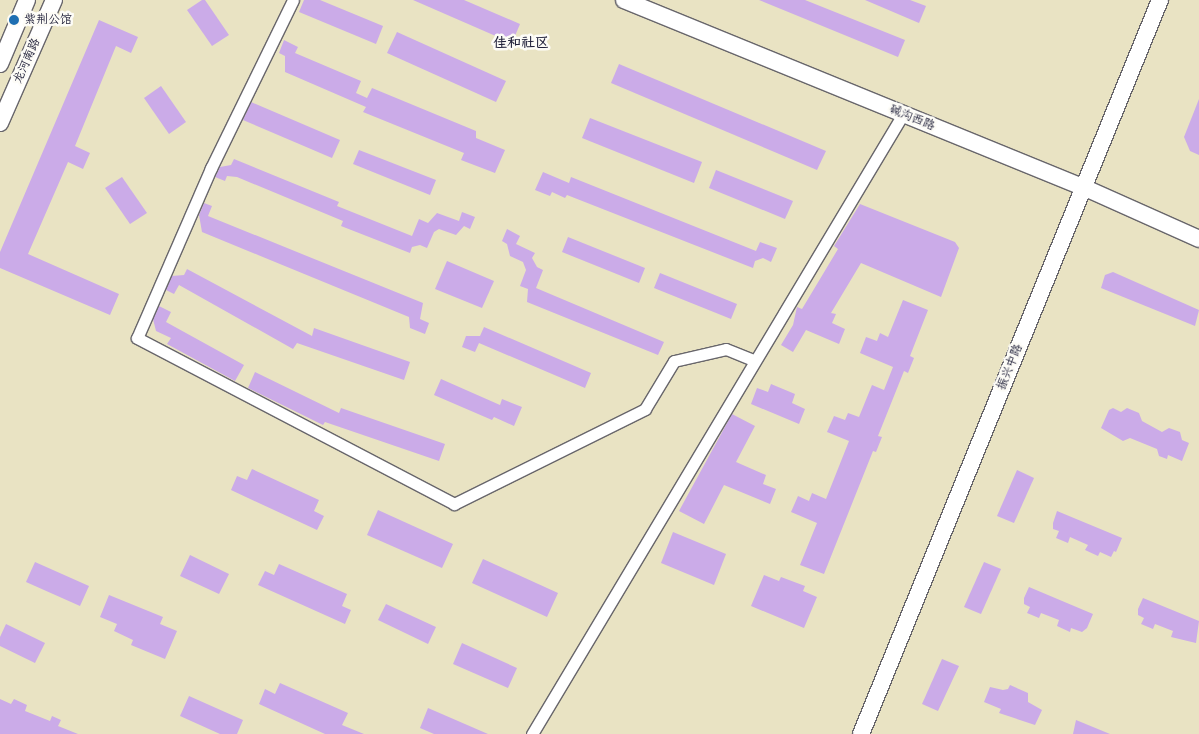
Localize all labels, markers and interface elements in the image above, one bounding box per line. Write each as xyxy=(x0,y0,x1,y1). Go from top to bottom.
place label: 紫荆公馆 xyxy=(24,13,72,27)
marker: 紫荆公馆 xyxy=(8,14,20,26)
district label: 佳和社区 xyxy=(493,35,549,51)
street label: 龙河南路 xyxy=(11,36,43,86)
street label: 碱沟西路 xyxy=(887,102,937,134)
street label: 振兴中路 xyxy=(994,342,1026,392)

